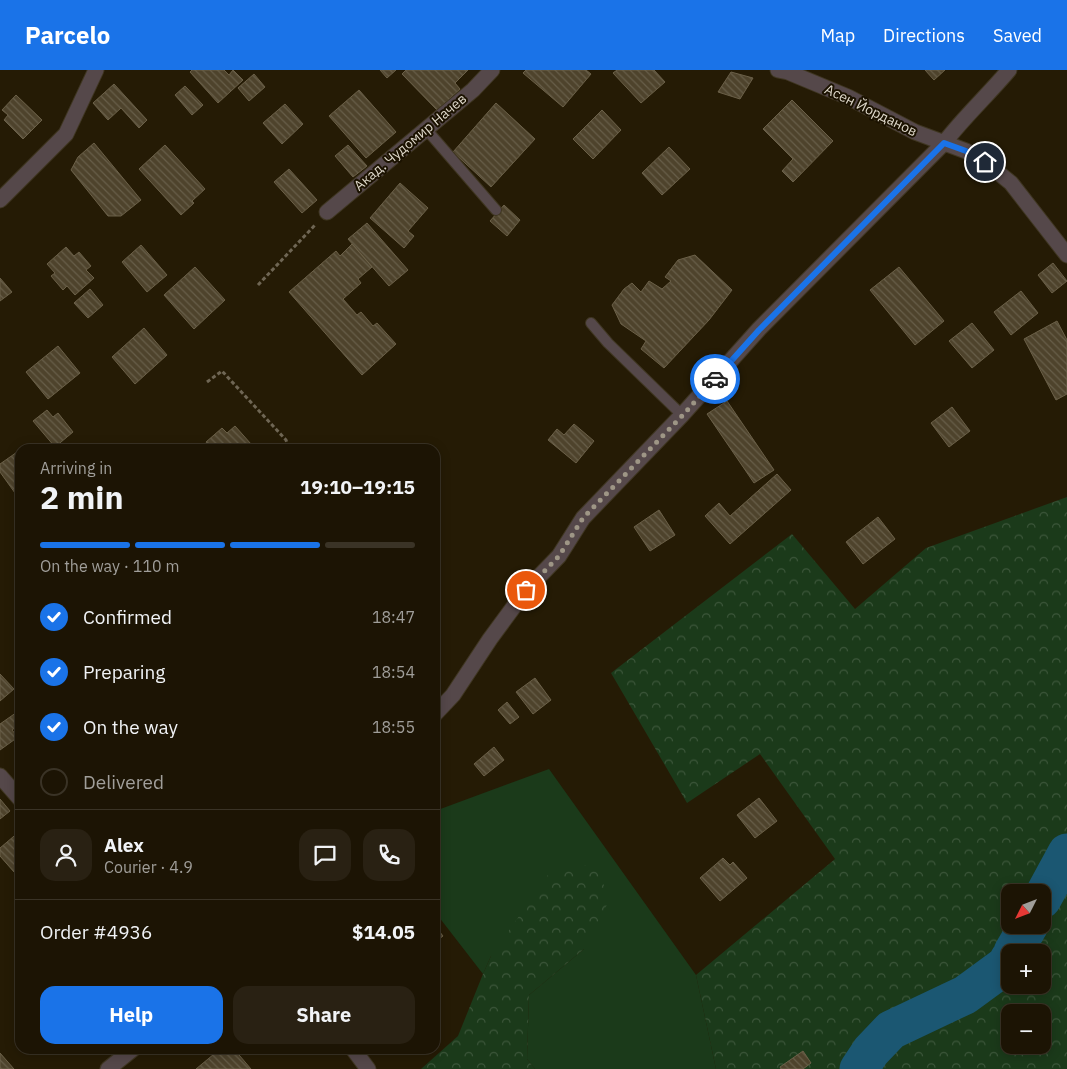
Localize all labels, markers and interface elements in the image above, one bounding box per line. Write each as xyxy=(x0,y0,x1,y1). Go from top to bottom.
text: Parcelo xyxy=(25,19,110,51)
text: Map xyxy=(820,24,855,47)
text: Directions xyxy=(883,24,965,47)
text: Saved xyxy=(993,24,1042,47)
street label: Асен Йорданов xyxy=(822,79,921,140)
street label: Акад. Чудомир Начев xyxy=(350,90,470,194)
pin xyxy=(964,141,1006,183)
icon: home xyxy=(971,148,999,176)
courier xyxy=(690,354,740,404)
icon: car xyxy=(701,365,729,393)
text: Arriving in xyxy=(40,458,112,478)
text: 19:10–19:15 xyxy=(300,475,415,499)
text: 2 min xyxy=(40,476,124,518)
text: On the way · 110 m xyxy=(40,556,179,576)
pin xyxy=(505,569,547,611)
icon: bag xyxy=(512,576,540,604)
icon: check xyxy=(40,603,68,631)
text: Confirmed xyxy=(83,605,172,629)
text: 18:47 xyxy=(372,607,415,627)
icon: check xyxy=(40,658,68,686)
text: Preparing xyxy=(83,660,165,684)
text: 18:54 xyxy=(372,662,415,682)
icon: check xyxy=(40,713,68,741)
text: On the way xyxy=(83,715,178,739)
text: 18:55 xyxy=(372,717,415,737)
text: Delivered xyxy=(83,770,164,794)
button: person xyxy=(40,829,92,881)
button: chat xyxy=(299,829,351,881)
button: phone xyxy=(363,829,415,881)
text: Alex xyxy=(104,833,144,857)
text: Courier · 4.9 xyxy=(104,857,193,877)
north arrow xyxy=(1001,884,1051,934)
map controls xyxy=(1001,884,1051,1054)
text: Order #4936 xyxy=(40,920,152,944)
text: $14.05 xyxy=(352,920,415,944)
button: + xyxy=(1001,944,1051,994)
button: Help xyxy=(40,986,223,1044)
button: Share xyxy=(233,986,415,1044)
button: − xyxy=(1001,1004,1051,1054)

